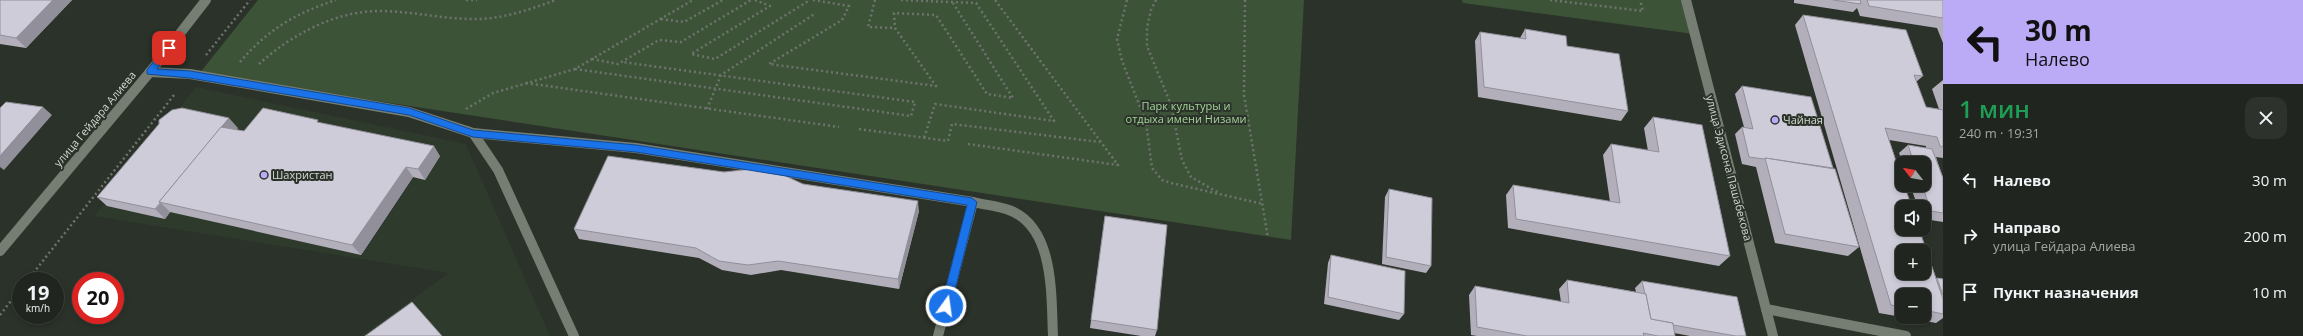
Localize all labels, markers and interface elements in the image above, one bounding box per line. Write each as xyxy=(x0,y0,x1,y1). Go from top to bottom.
text: 30 m xyxy=(2025,11,2092,49)
icon: left xyxy=(1959,16,2011,68)
pin xyxy=(152,31,186,65)
icon: arrive xyxy=(158,37,180,59)
text: Налево xyxy=(2025,47,2090,71)
street label: улица Гейдара Алиева xyxy=(50,68,139,170)
text: 1 мин xyxy=(1959,92,2030,125)
street label: улица Эдисона Пашабекова xyxy=(1703,93,1756,242)
button: close xyxy=(2245,97,2287,139)
park label: Парк культуры и отдыха имени Низами xyxy=(1126,98,1246,126)
place label: Чайная xyxy=(1783,112,1823,127)
marker: Чайная xyxy=(1770,115,1780,125)
text: 240 m · 19:31 xyxy=(1959,124,2040,142)
north arrow xyxy=(1895,156,1931,192)
map controls xyxy=(1895,156,1931,324)
place label: Шахристан xyxy=(272,167,333,182)
icon: left xyxy=(1959,169,1981,191)
marker: Шахристан xyxy=(259,170,269,180)
text: Налево xyxy=(1993,170,2051,190)
text: 30 m xyxy=(2252,170,2287,190)
button: sound xyxy=(1895,200,1931,236)
text: Направо xyxy=(1993,217,2061,237)
icon: right xyxy=(1959,225,1981,247)
text: 200 m xyxy=(2243,226,2287,246)
text: улица Гейдара Алиева xyxy=(1993,237,2135,255)
button: + xyxy=(1895,244,1931,280)
speed limit sign: 20 xyxy=(72,272,124,324)
text: 19 xyxy=(27,279,49,306)
icon: arrive xyxy=(1959,281,1981,303)
text: Пункт назначения xyxy=(1993,282,2139,302)
text: 10 m xyxy=(2252,282,2287,302)
position arrow xyxy=(925,285,967,327)
button: − xyxy=(1895,288,1931,324)
text: km/h xyxy=(26,301,50,315)

